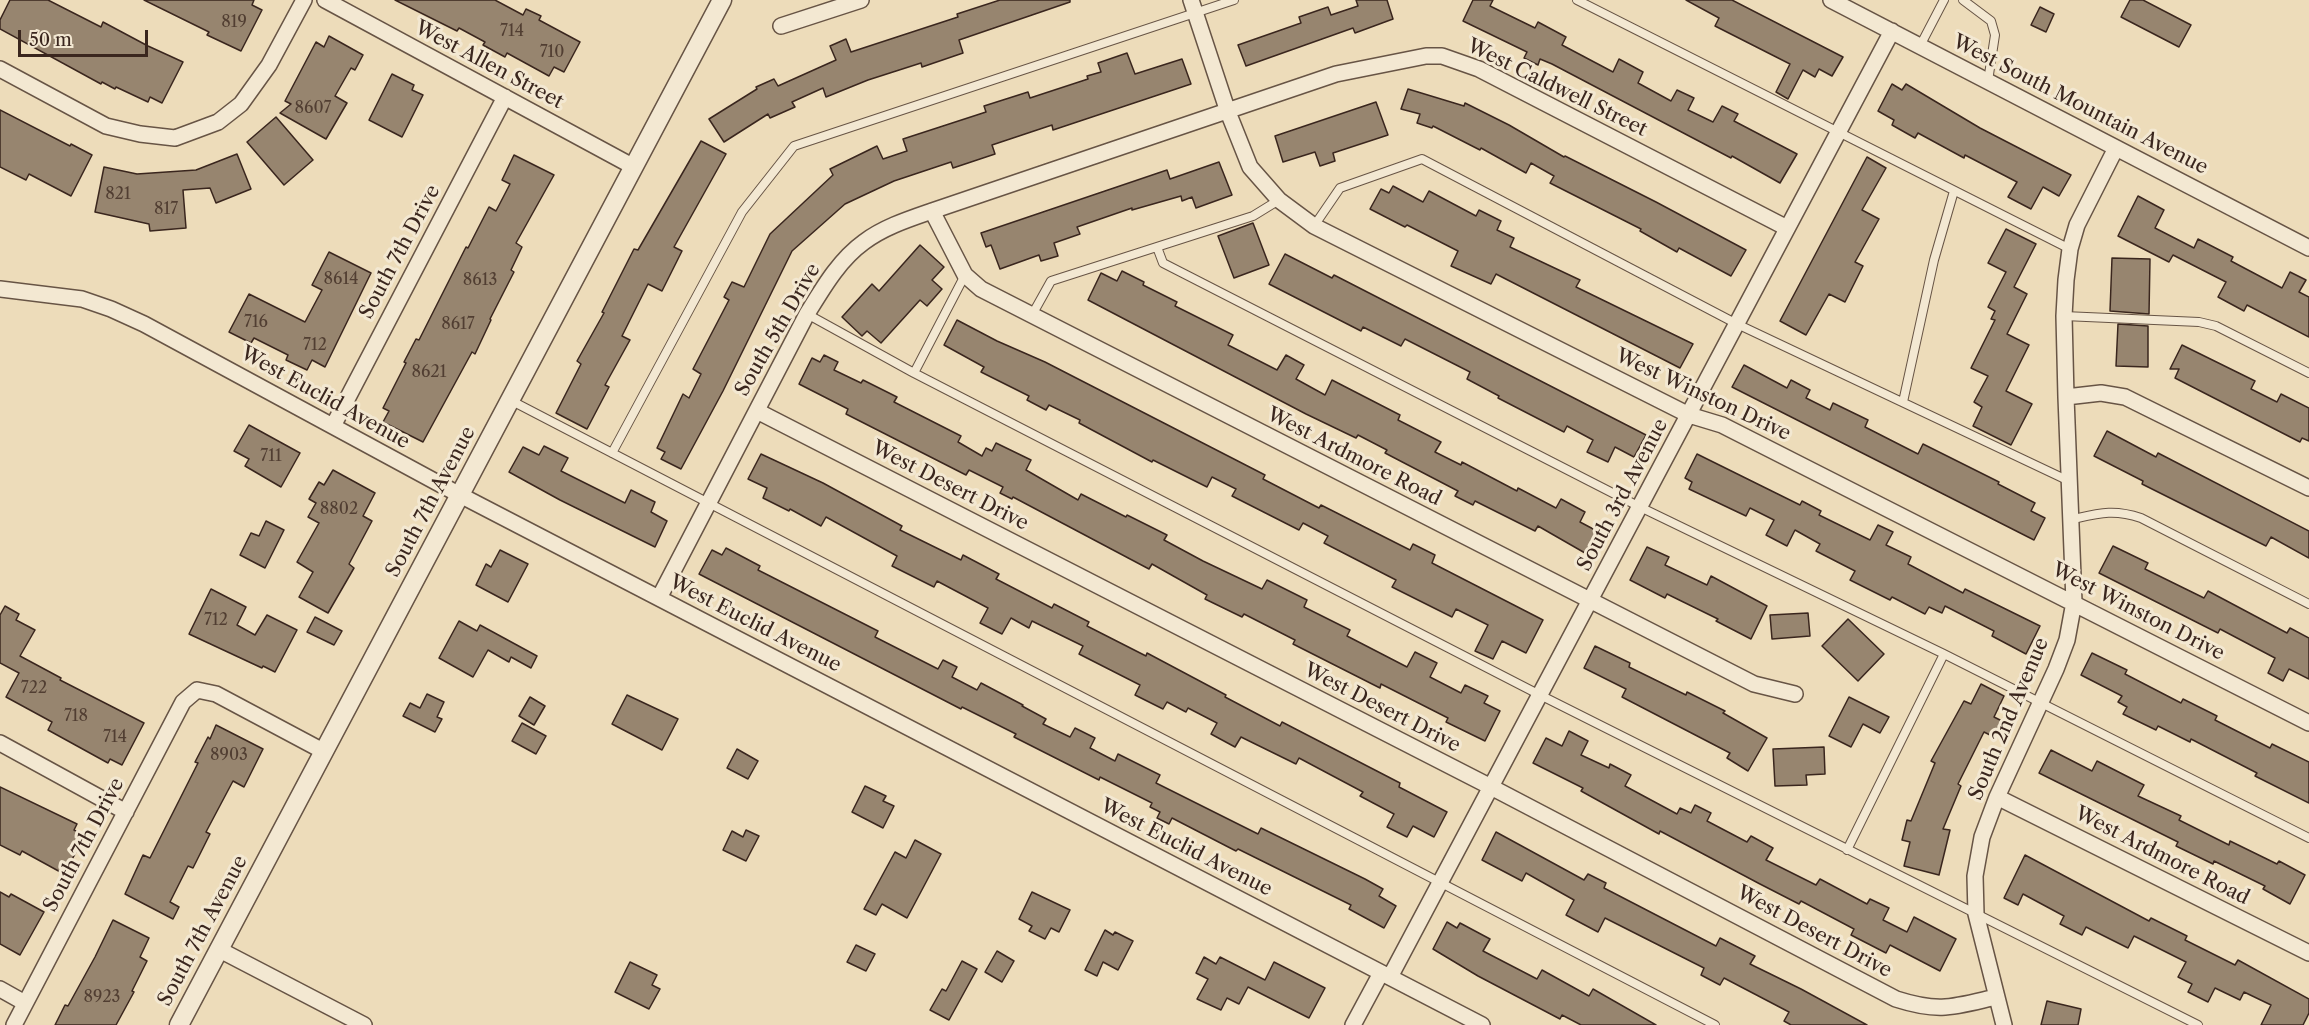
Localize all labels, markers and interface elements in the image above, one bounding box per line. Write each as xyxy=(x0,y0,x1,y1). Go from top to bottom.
house number: 819 xyxy=(221,12,247,32)
street label: West Allen Street xyxy=(411,16,567,114)
scale bar xyxy=(21,18,152,56)
house number: 714 xyxy=(500,21,524,41)
text: 50 m xyxy=(29,29,72,51)
street label: West South Mountain Avenue xyxy=(1948,30,2212,180)
street label: West Caldwell Street xyxy=(1463,34,1651,142)
house number: 710 xyxy=(540,42,564,62)
house number: 8607 xyxy=(295,98,331,118)
street label: South 7th Drive xyxy=(355,181,445,323)
house number: 821 xyxy=(105,184,131,204)
house number: 817 xyxy=(154,199,178,219)
street label: South 5th Drive xyxy=(730,259,826,401)
house number: 8614 xyxy=(324,269,358,289)
house number: 8613 xyxy=(463,270,497,290)
house number: 716 xyxy=(244,312,268,332)
house number: 8617 xyxy=(441,314,475,334)
house number: 712 xyxy=(303,335,327,355)
street label: West Euclid Avenue xyxy=(236,342,414,454)
street label: West Winston Drive xyxy=(1612,344,1794,446)
house number: 8621 xyxy=(412,362,446,382)
street label: West Ardmore Road xyxy=(1263,403,1445,511)
street label: South 3rd Avenue xyxy=(1573,415,1673,575)
street label: South 7th Avenue xyxy=(381,422,481,582)
street label: West Desert Drive xyxy=(868,436,1032,536)
house number: 711 xyxy=(260,446,282,466)
house number: 8802 xyxy=(320,499,358,519)
street label: West Winston Drive xyxy=(2048,558,2228,666)
street label: West Euclid Avenue xyxy=(665,570,845,678)
house number: 712 xyxy=(204,610,228,630)
street label: South 2nd Avenue xyxy=(1964,634,2054,804)
street label: West Desert Drive xyxy=(1300,658,1464,758)
house number: 722 xyxy=(21,678,47,698)
house number: 718 xyxy=(64,706,88,726)
house number: 714 xyxy=(103,727,127,747)
house number: 8903 xyxy=(210,745,248,765)
street label: South 7th Drive xyxy=(39,774,129,916)
street label: West Euclid Avenue xyxy=(1096,794,1276,902)
street label: West Ardmore Road xyxy=(2071,802,2253,910)
street label: South 7th Avenue xyxy=(153,851,253,1011)
street label: West Desert Drive xyxy=(1732,881,1896,983)
house number: 8923 xyxy=(84,987,120,1007)

